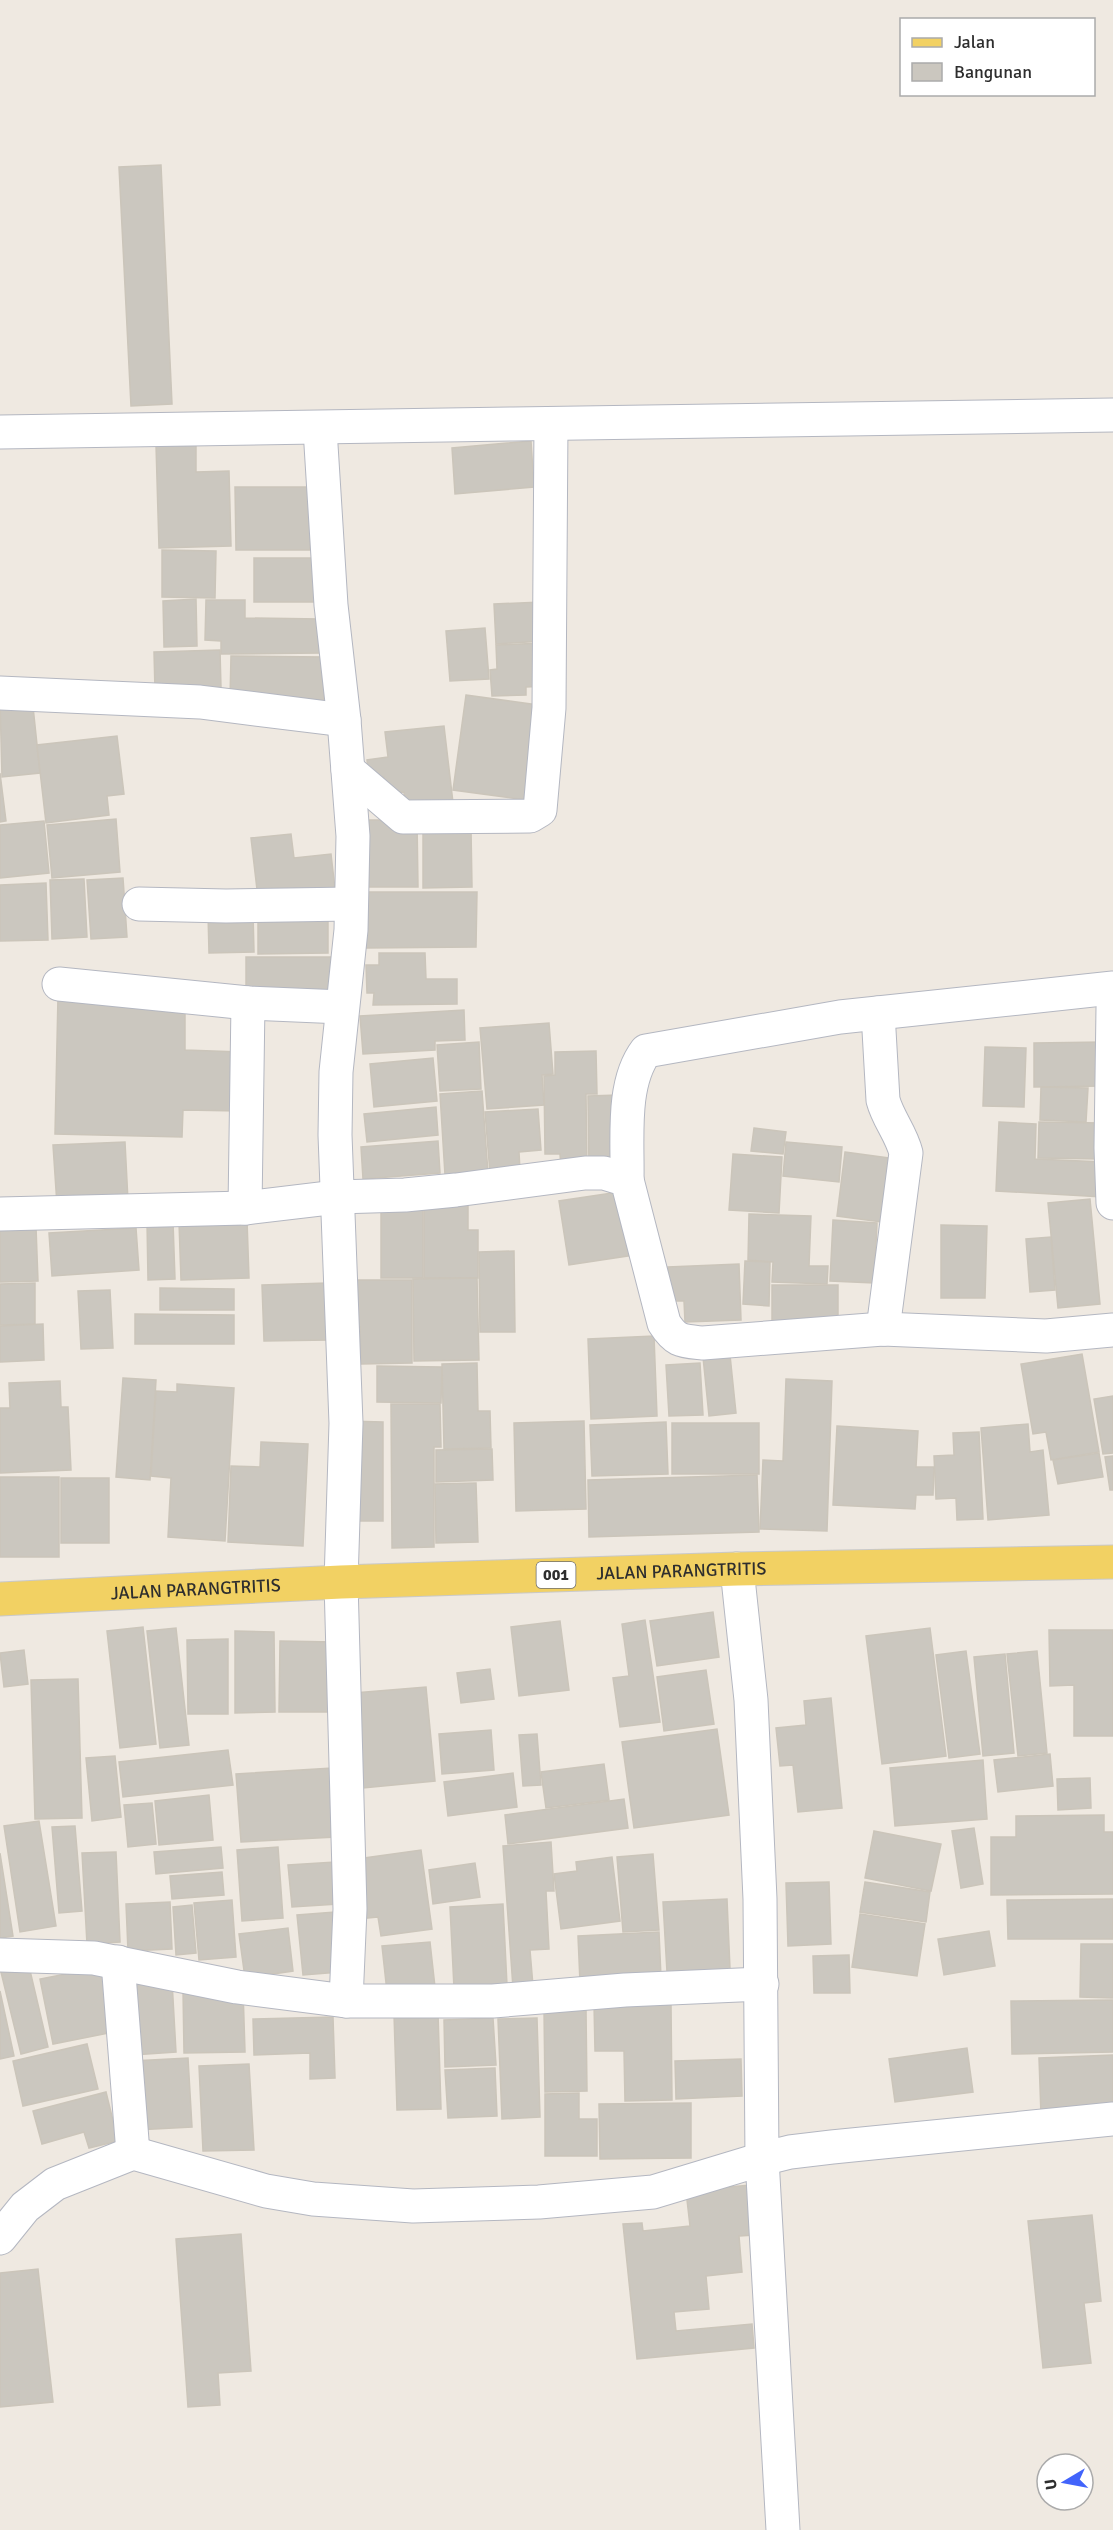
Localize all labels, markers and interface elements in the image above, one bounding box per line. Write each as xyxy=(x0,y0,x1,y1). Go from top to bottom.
legend xyxy=(900,18,1095,96)
text: Jalan xyxy=(954,31,995,53)
text: Bangunan xyxy=(954,61,1032,83)
street label: JALAN PARANGTRITIS xyxy=(596,1557,767,1585)
road number: 001 xyxy=(536,1562,576,1588)
street label: JALAN PARANGTRITIS xyxy=(110,1574,281,1604)
north arrow xyxy=(1035,2452,1095,2512)
text: U xyxy=(1040,2477,1062,2491)

